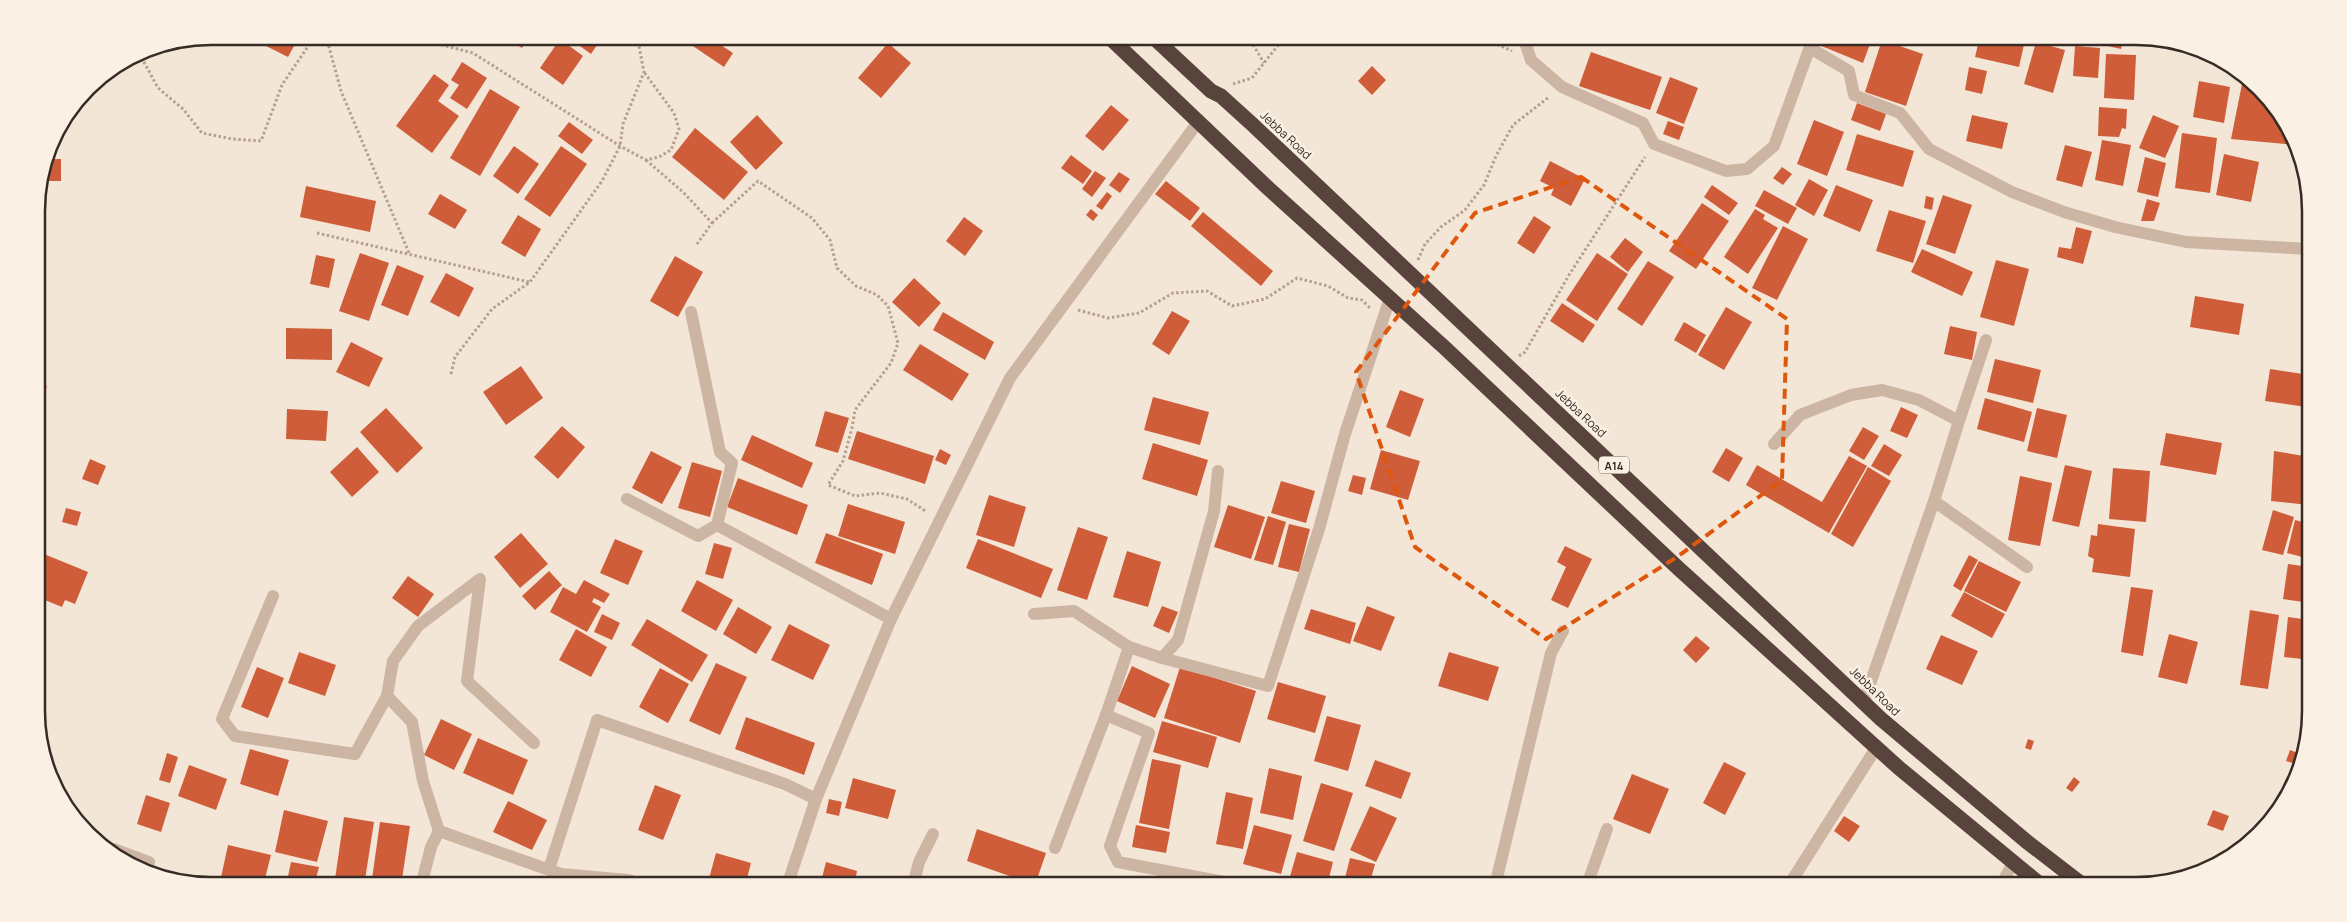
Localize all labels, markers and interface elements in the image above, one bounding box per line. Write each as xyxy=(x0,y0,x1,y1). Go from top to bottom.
street label: Jebba Road xyxy=(1257,107,1315,163)
street label: Jebba Road xyxy=(1552,385,1610,441)
road number: A14 xyxy=(1599,456,1629,474)
street label: Jebba Road xyxy=(1846,663,1904,719)

